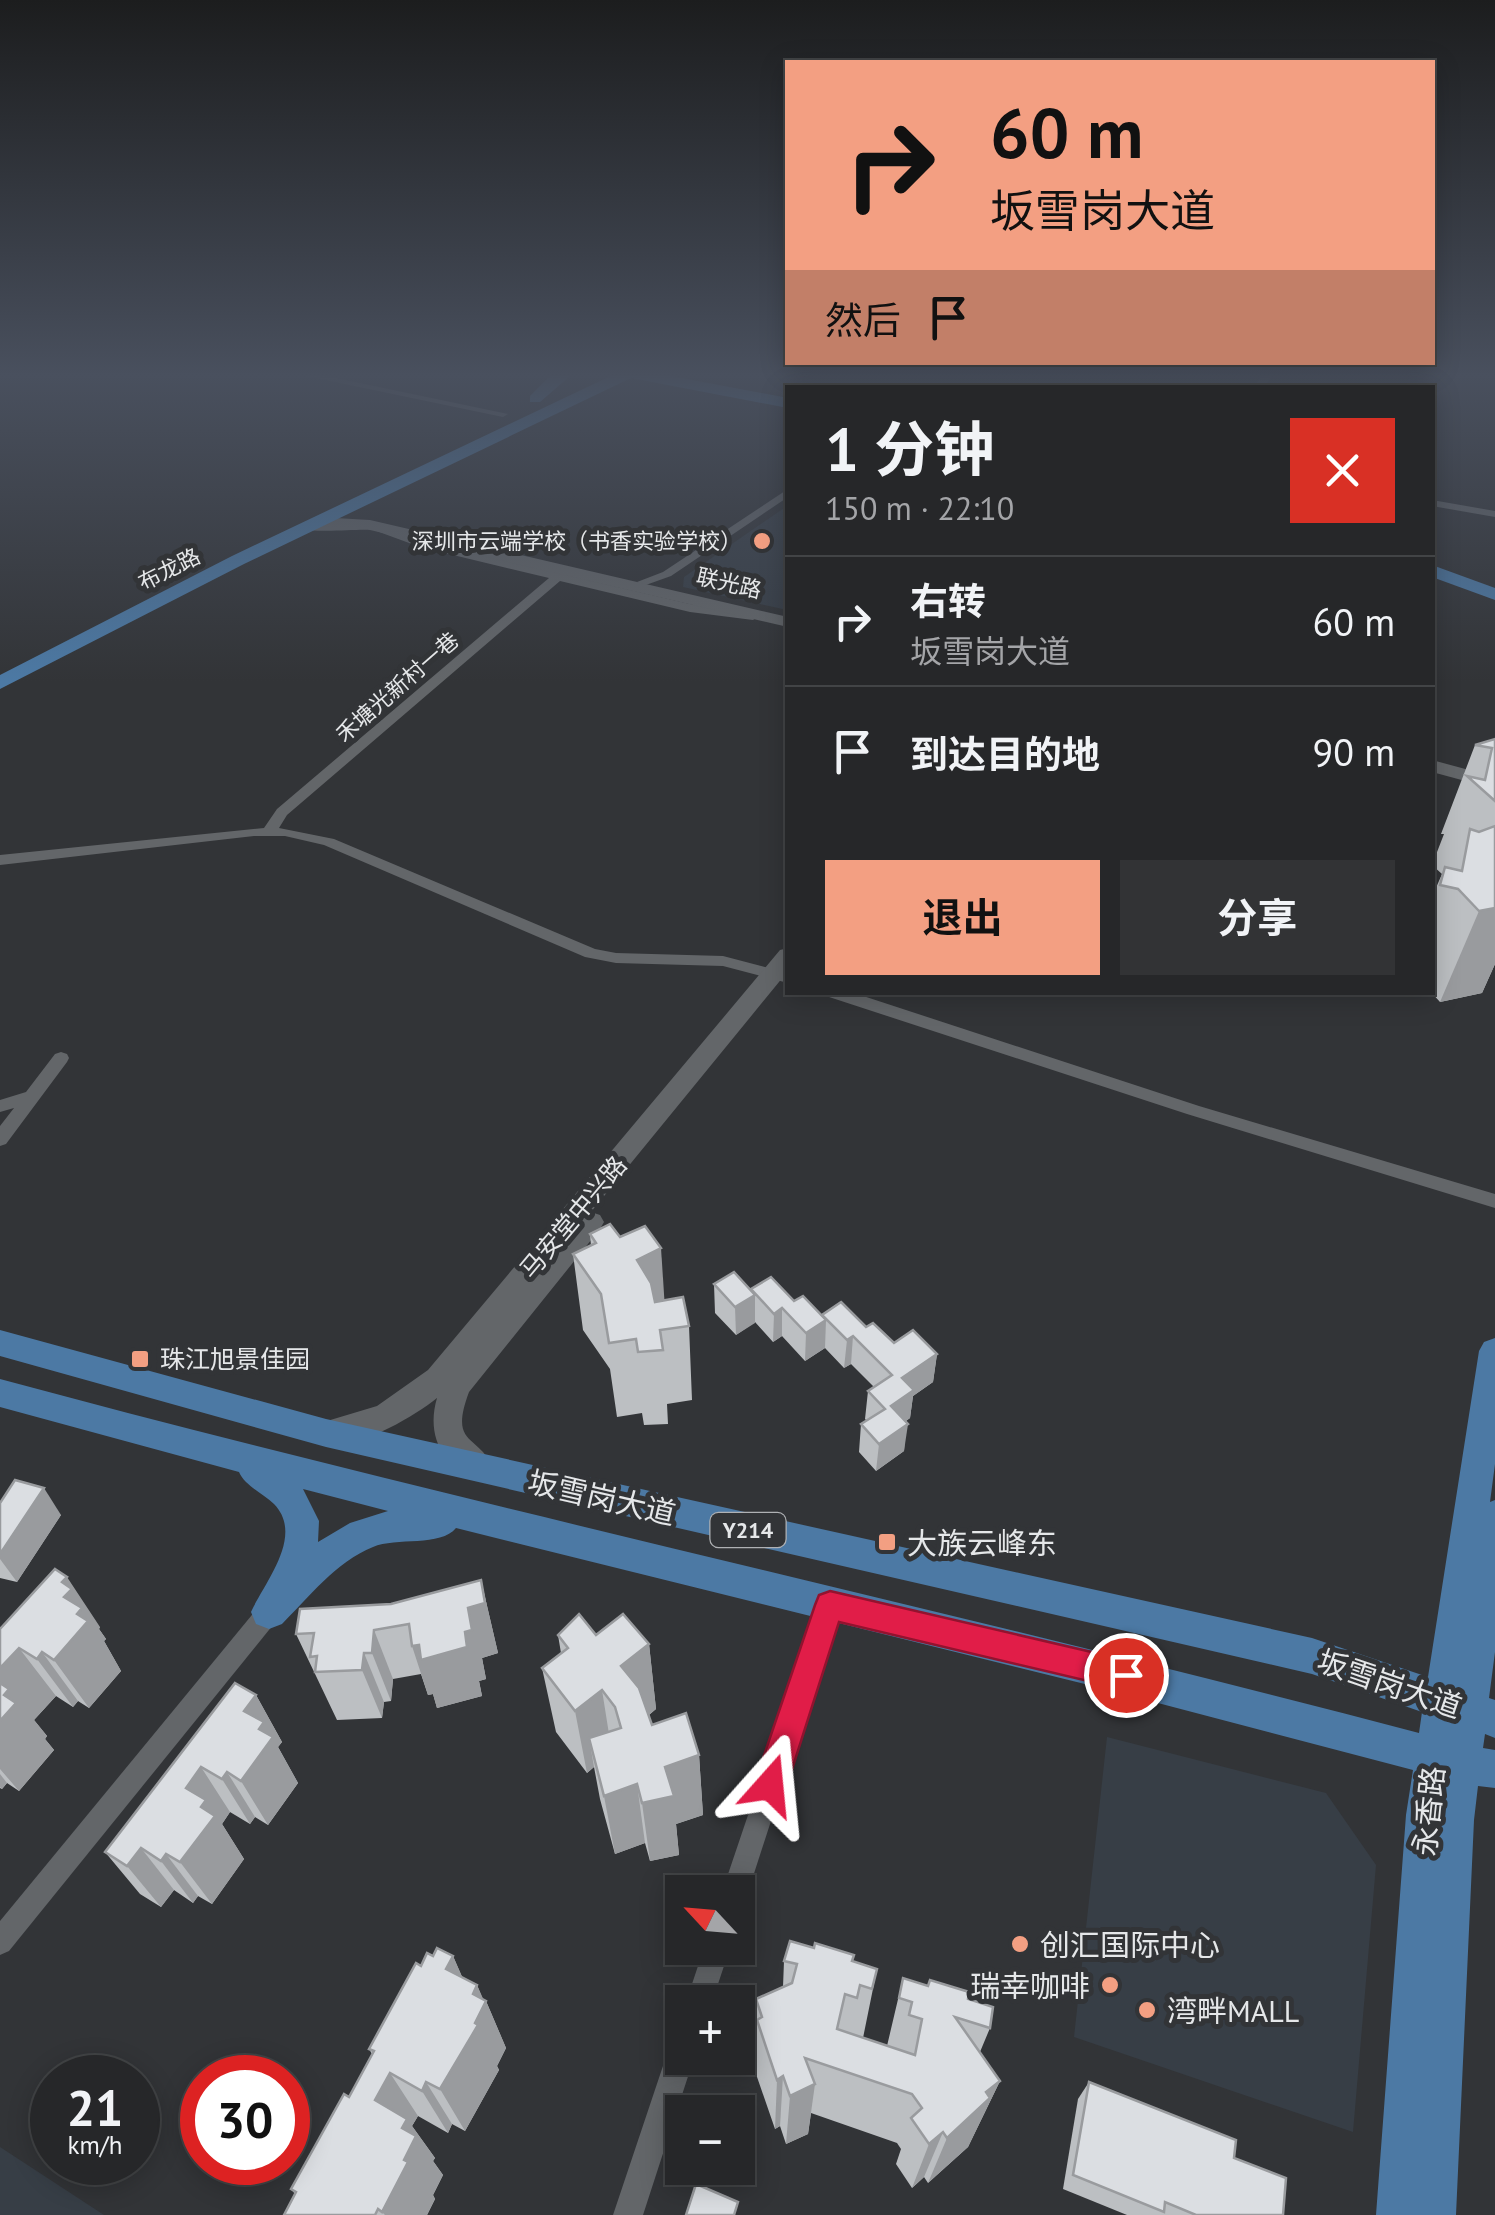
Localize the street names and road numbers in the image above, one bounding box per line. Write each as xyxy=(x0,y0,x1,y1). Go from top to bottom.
street label: 布龙路 xyxy=(133,542,205,596)
street label: 联光路 xyxy=(694,562,764,604)
street label: 禾塘光新村一巷 xyxy=(330,626,464,748)
street label: 马安堂中兴路 xyxy=(513,1149,633,1285)
street label: 坂雪岗大道 xyxy=(525,1461,679,1533)
road number: Y214 xyxy=(710,1513,786,1547)
street label: 坂雪岗大道 xyxy=(1313,1640,1467,1726)
street label: 永香路 xyxy=(1404,1764,1452,1858)

